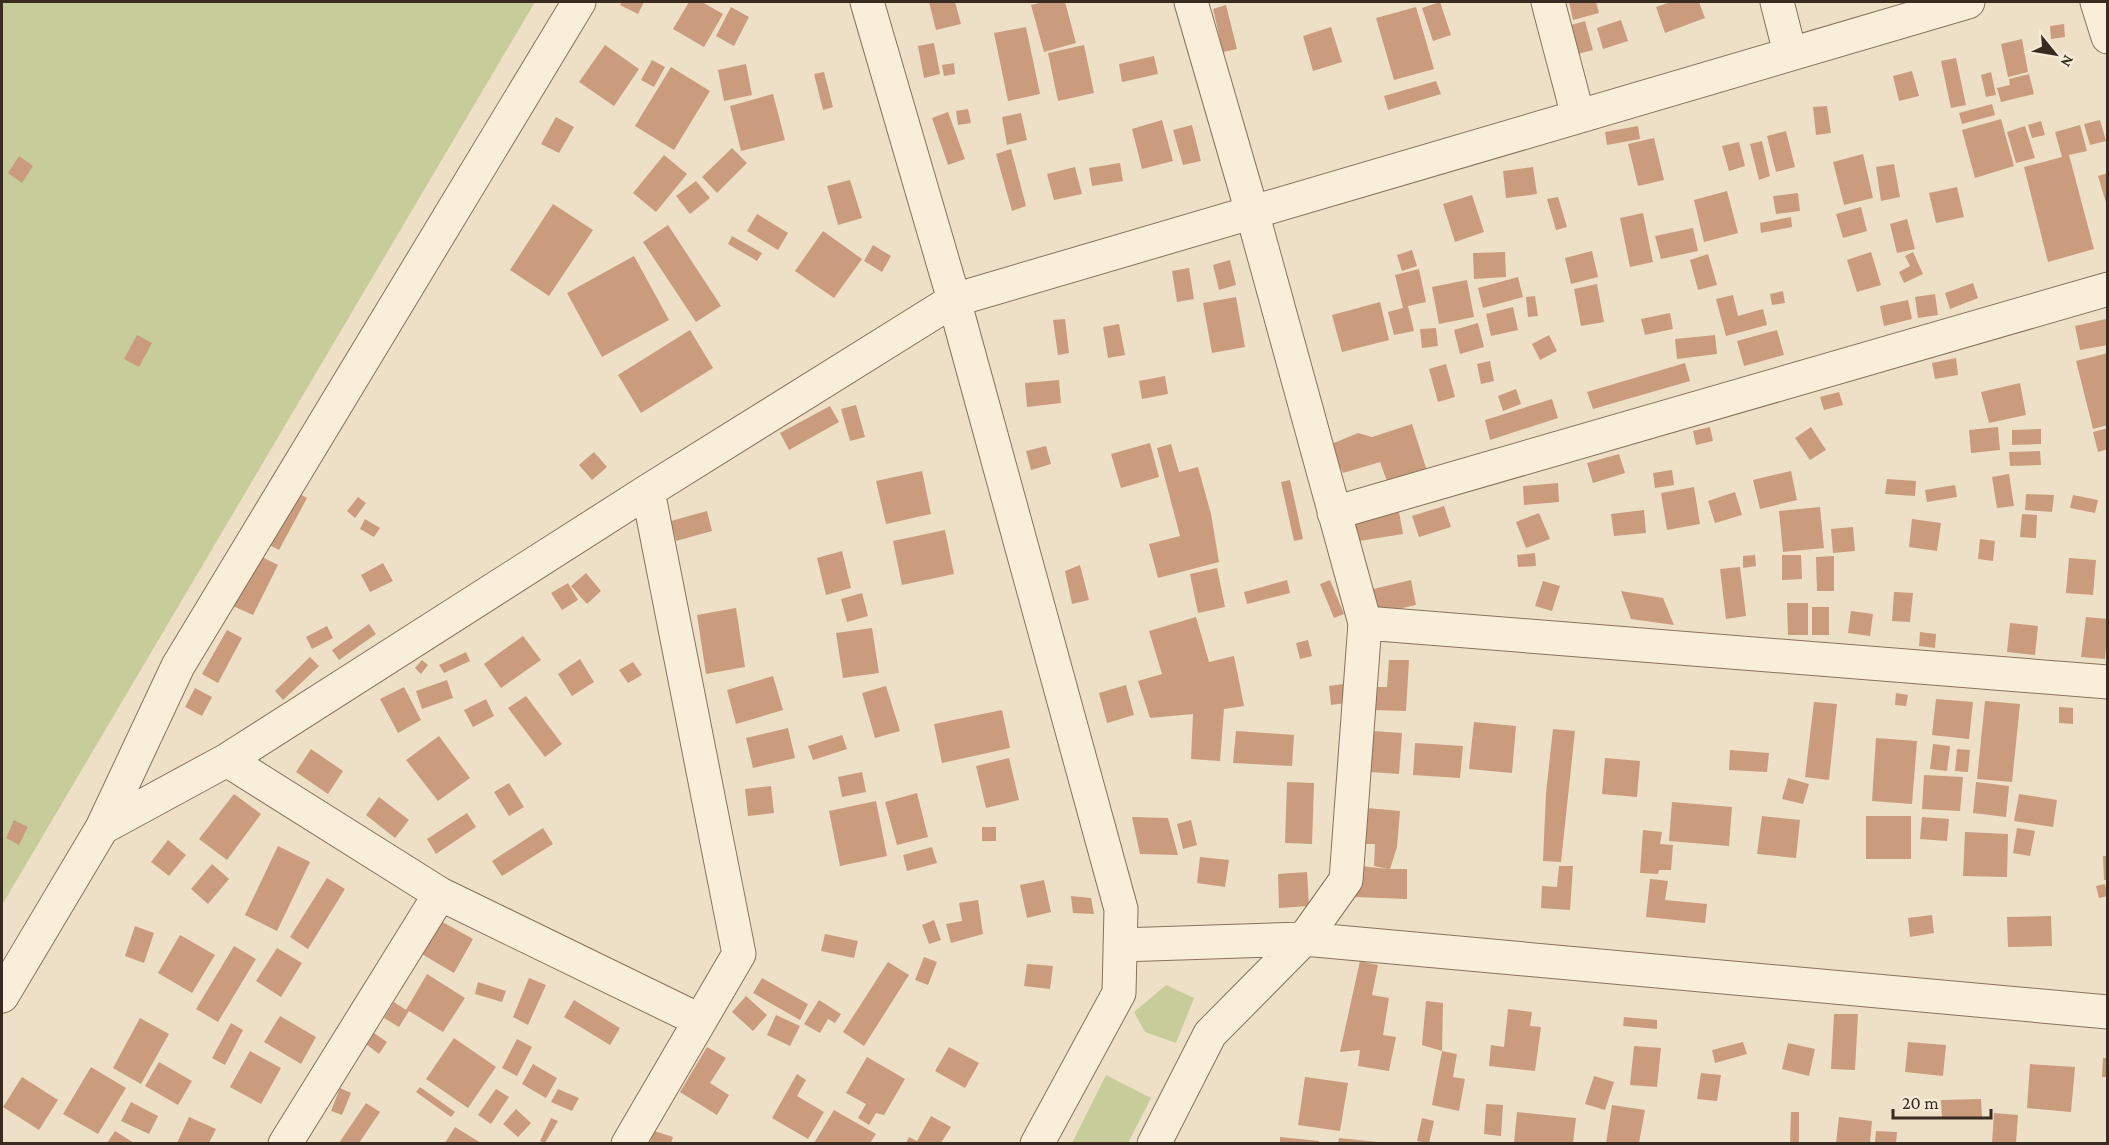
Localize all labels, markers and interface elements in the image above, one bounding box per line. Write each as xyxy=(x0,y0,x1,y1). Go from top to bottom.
north arrow xyxy=(2025,24,2085,84)
text: N xyxy=(2057,52,2078,70)
scale bar xyxy=(1893,1082,1990,1120)
text: 20 m xyxy=(1902,1093,1939,1113)

